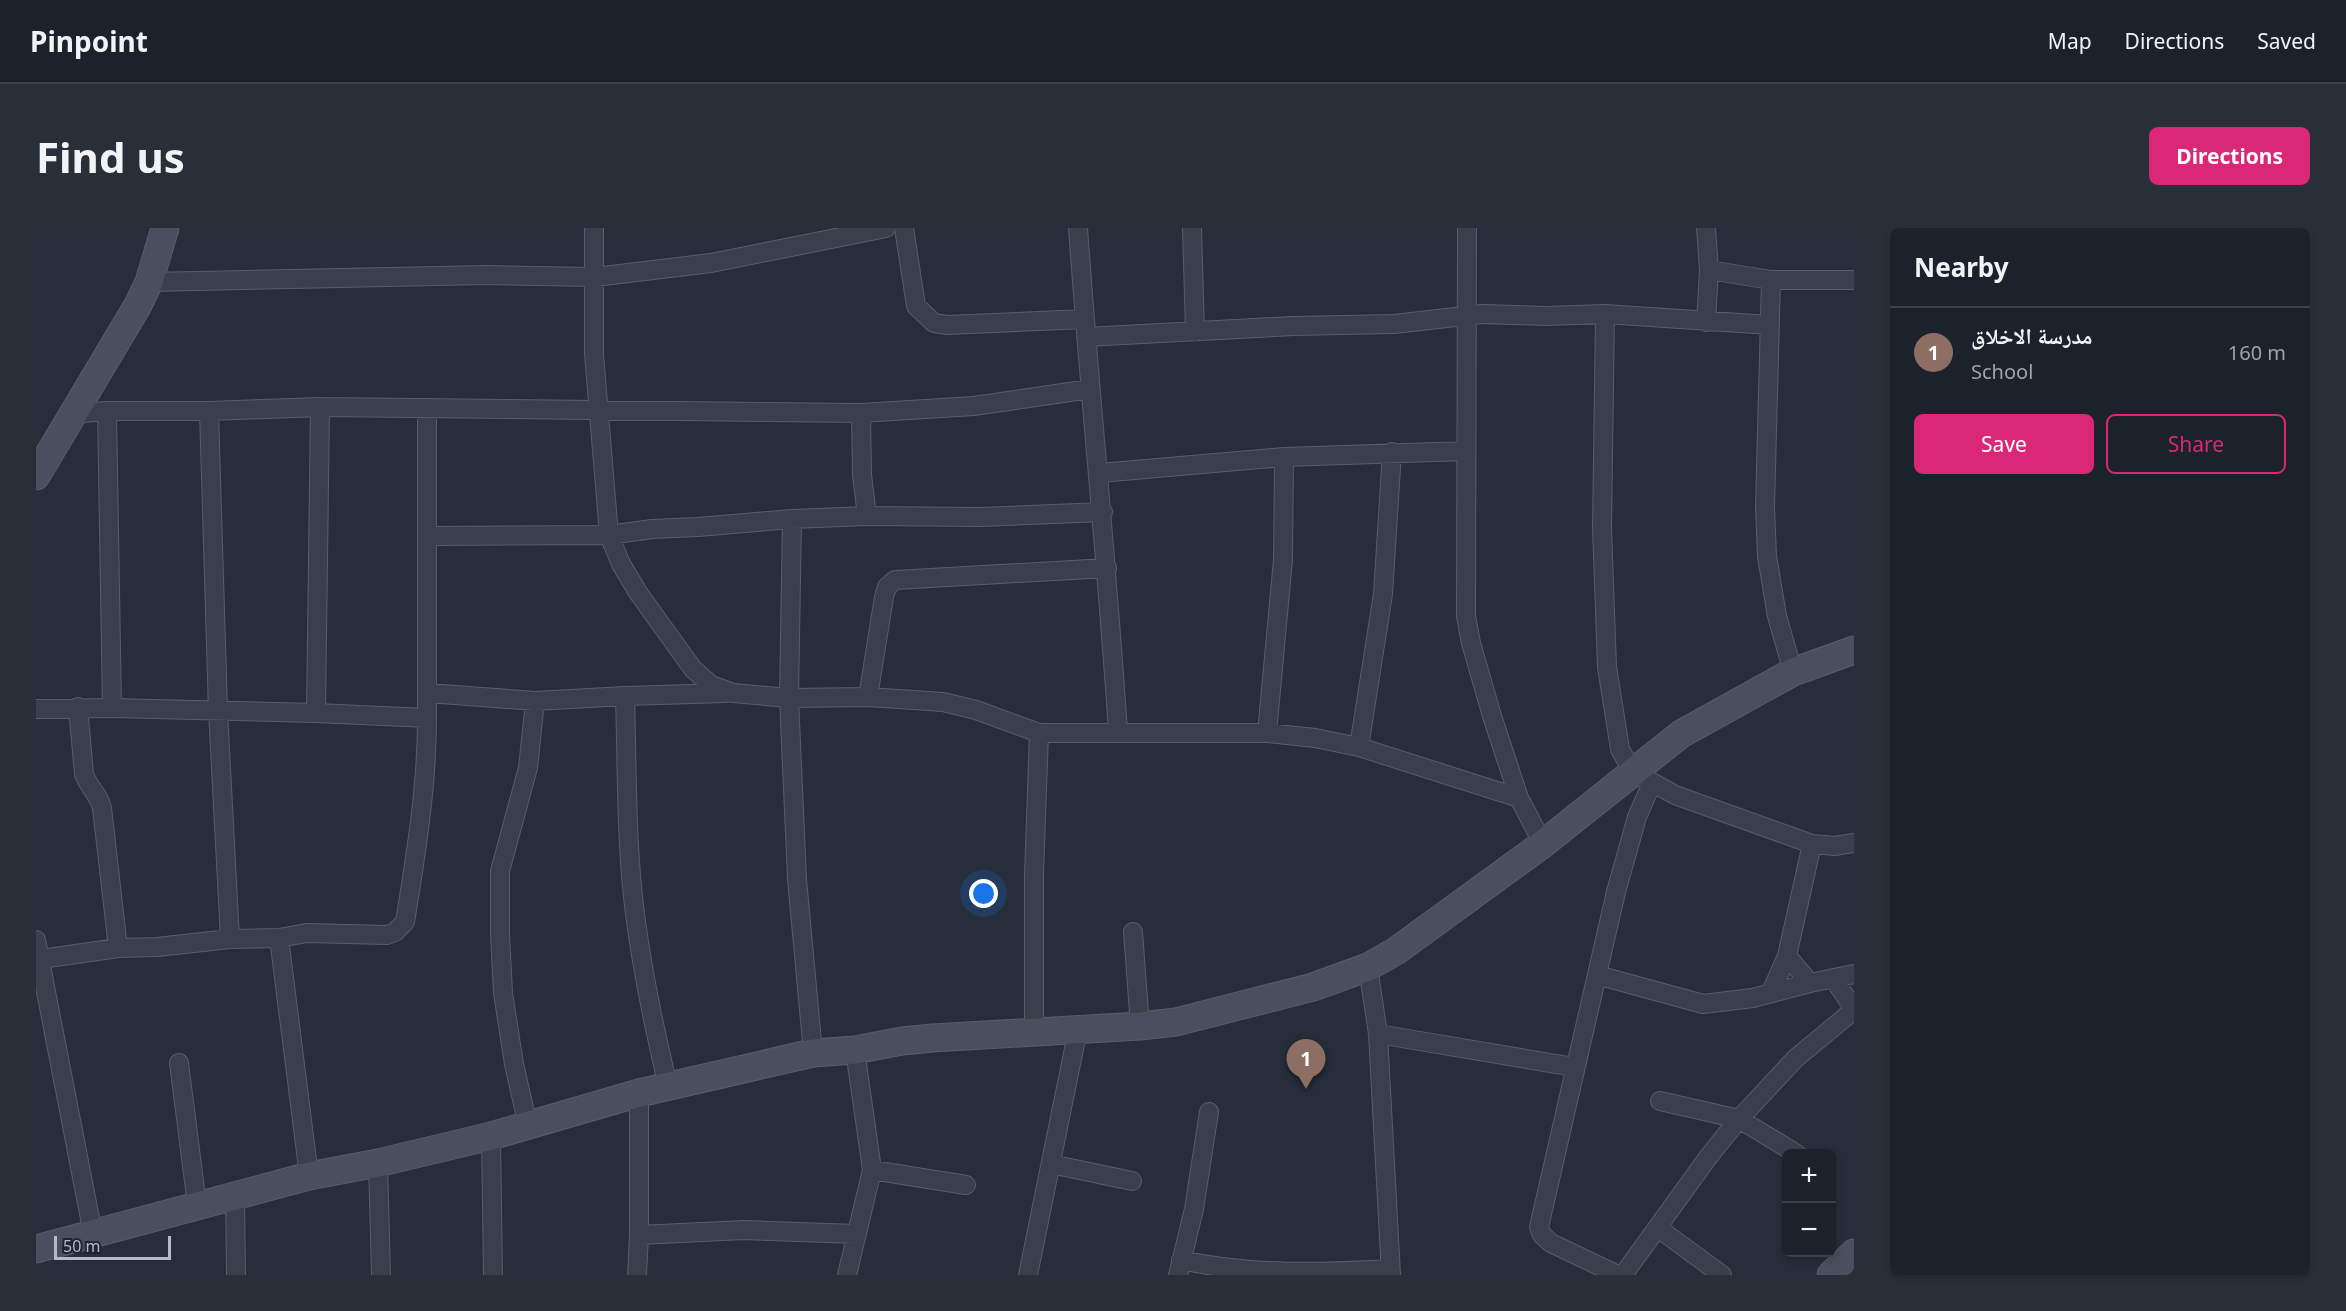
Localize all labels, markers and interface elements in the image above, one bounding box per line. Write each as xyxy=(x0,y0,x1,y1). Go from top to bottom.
text: Pinpoint xyxy=(30,22,148,60)
text: Map xyxy=(2048,27,2092,55)
text: Directions xyxy=(2125,27,2224,55)
text: Saved xyxy=(2257,27,2316,55)
button: Directions xyxy=(2149,127,2310,185)
text: Find us xyxy=(36,128,185,185)
text: Nearby xyxy=(1914,249,2009,285)
text: مدرسة الاخلاق xyxy=(1971,320,2093,350)
text: 1 xyxy=(1928,339,1939,366)
text: 160 m xyxy=(2228,339,2286,366)
text: School xyxy=(1971,358,2033,385)
button: Save xyxy=(1914,414,2094,474)
button: Share xyxy=(2106,414,2286,474)
your location xyxy=(969,879,998,908)
pin: 1 xyxy=(1286,1040,1326,1089)
map controls xyxy=(1782,1149,1836,1257)
button: + xyxy=(1782,1149,1836,1203)
button: − xyxy=(1782,1203,1836,1257)
scale bar xyxy=(54,1233,171,1260)
text: 50 m xyxy=(63,1235,100,1257)

